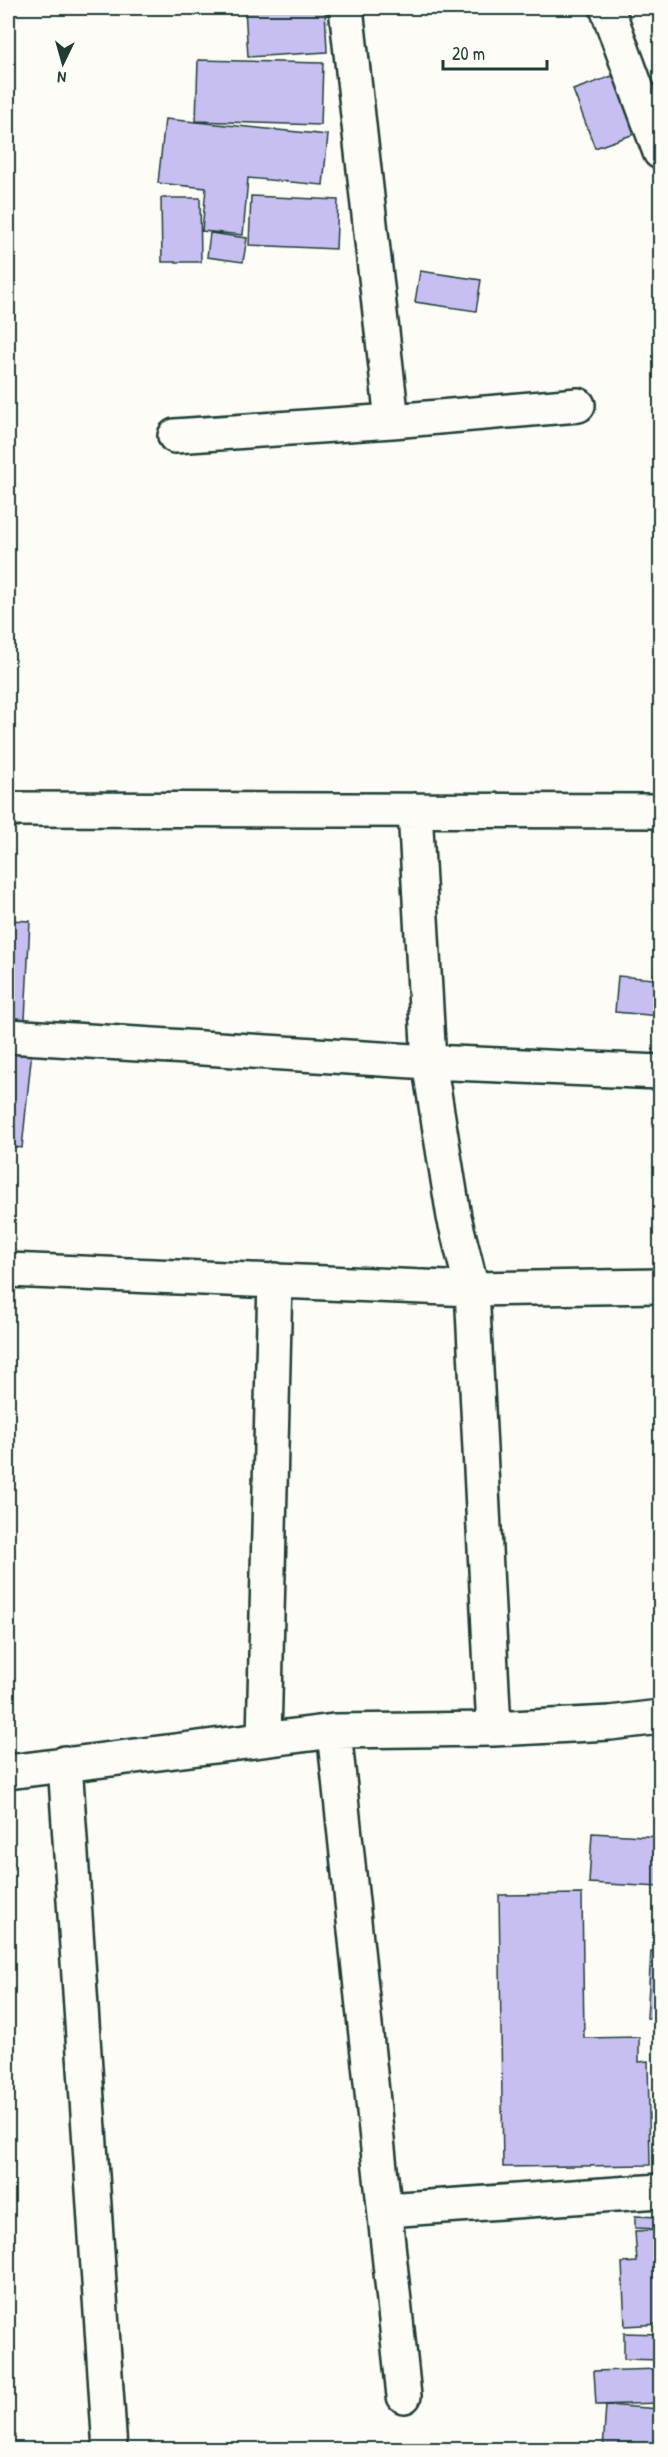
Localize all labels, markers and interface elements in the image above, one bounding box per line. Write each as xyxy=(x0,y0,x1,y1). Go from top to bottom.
north arrow xyxy=(33,33,93,93)
scale bar xyxy=(443,33,546,71)
text: 20 m xyxy=(452,41,485,66)
text: N xyxy=(56,67,67,89)

